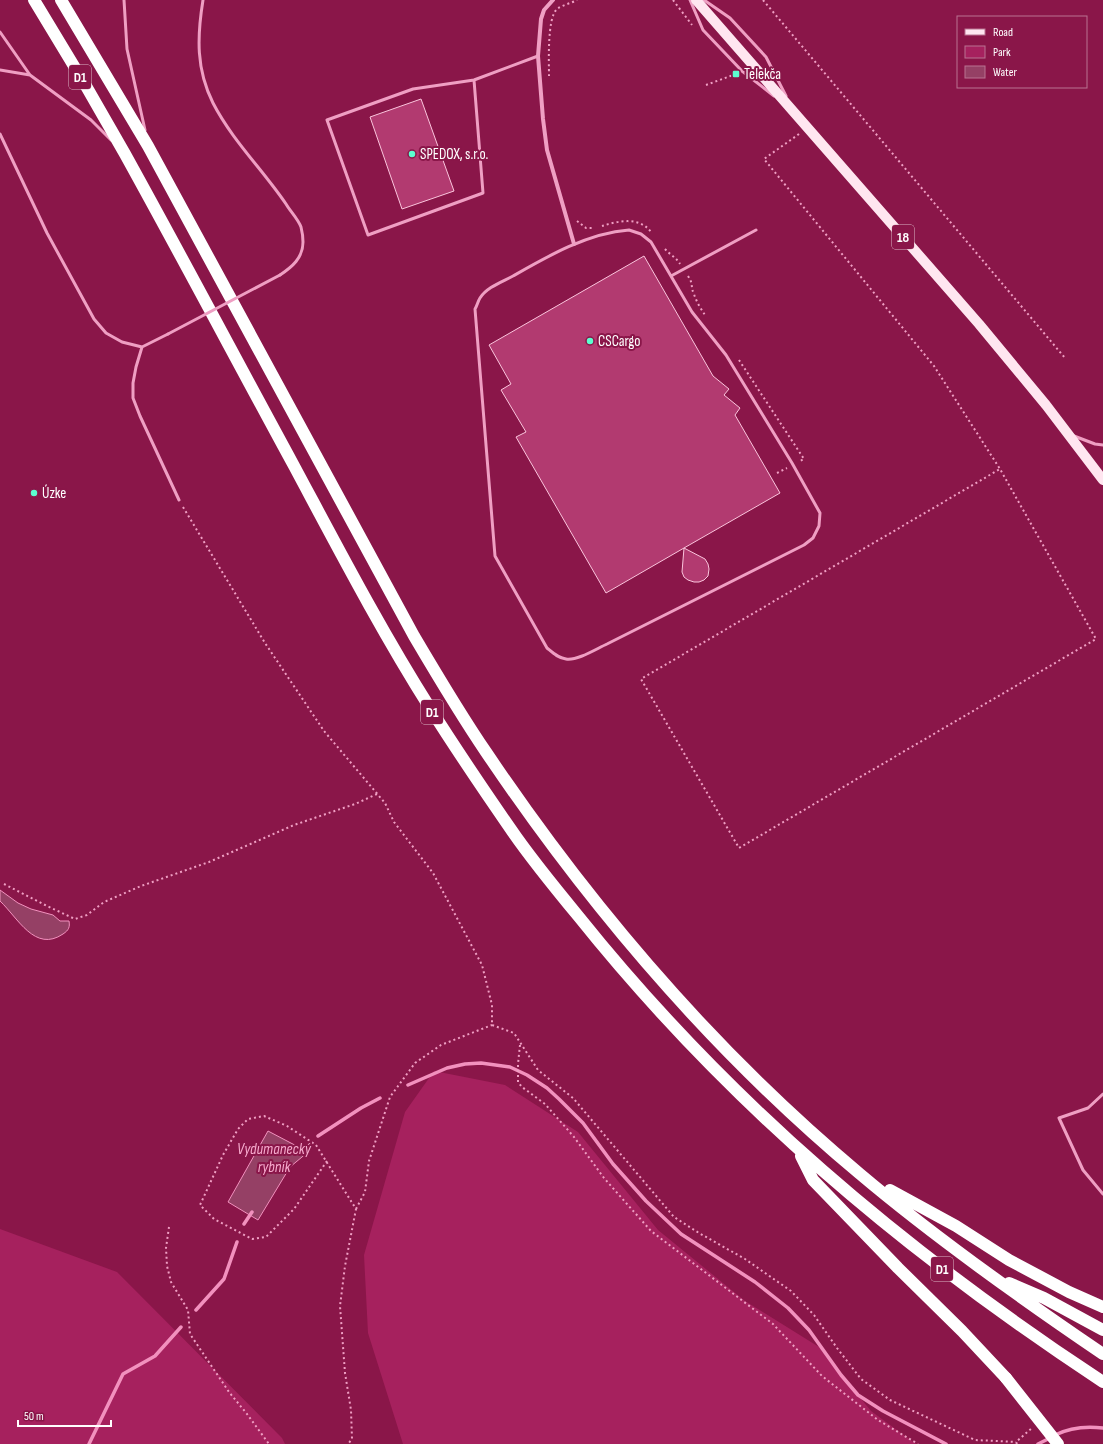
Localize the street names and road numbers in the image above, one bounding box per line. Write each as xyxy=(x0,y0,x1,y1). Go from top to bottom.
road number: D1 xyxy=(69,65,91,89)
road number: 18 xyxy=(892,225,914,249)
road number: D1 xyxy=(421,700,443,724)
road number: D1 xyxy=(931,1257,953,1281)

